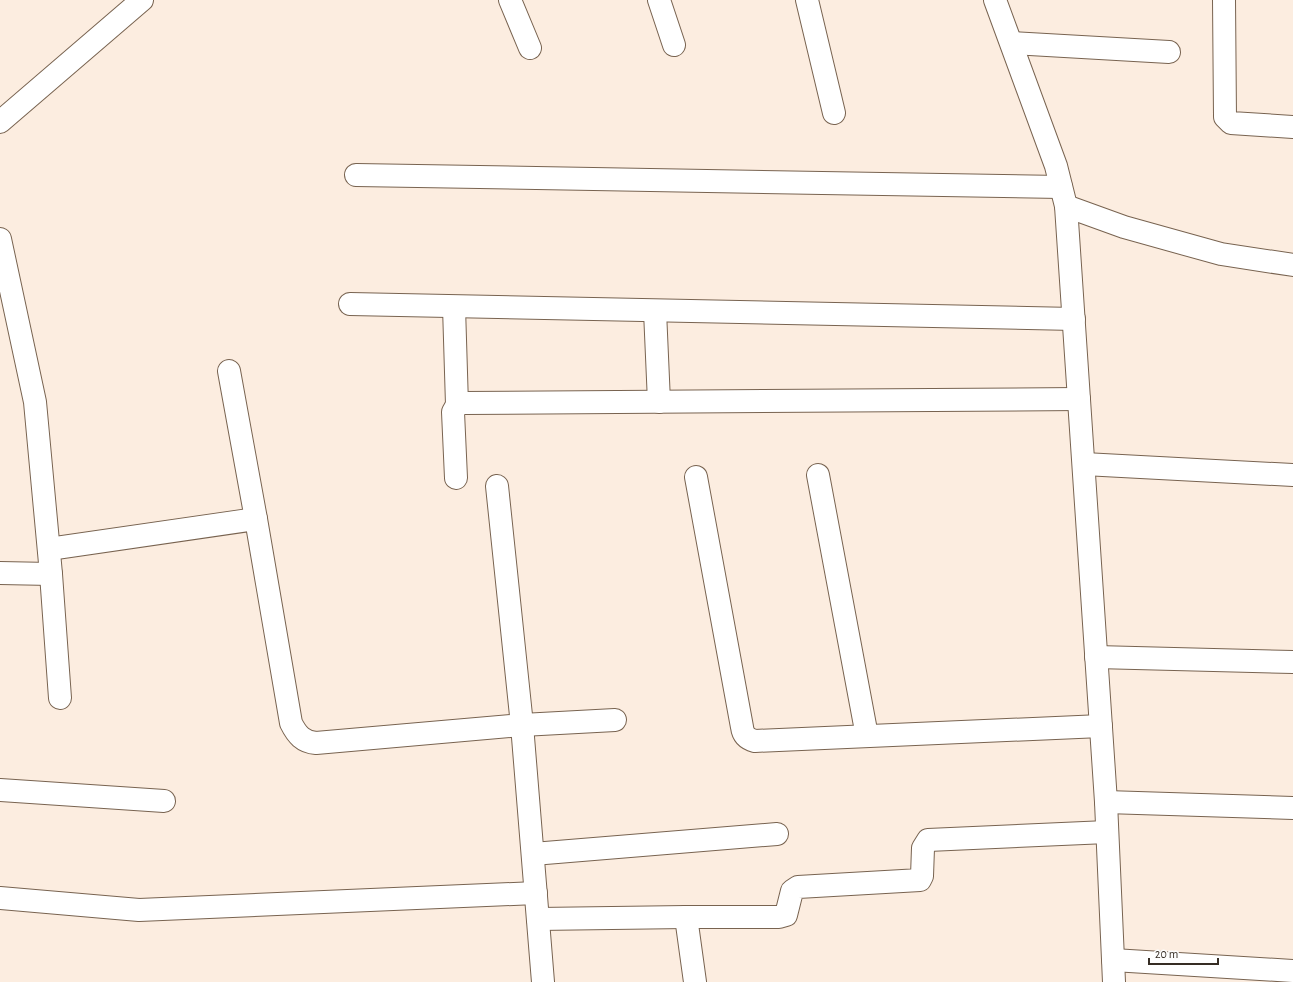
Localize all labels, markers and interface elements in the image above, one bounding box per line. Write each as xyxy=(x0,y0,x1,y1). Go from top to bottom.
scale bar xyxy=(1149,940,1218,966)
text: 20 m xyxy=(1155,948,1178,960)

